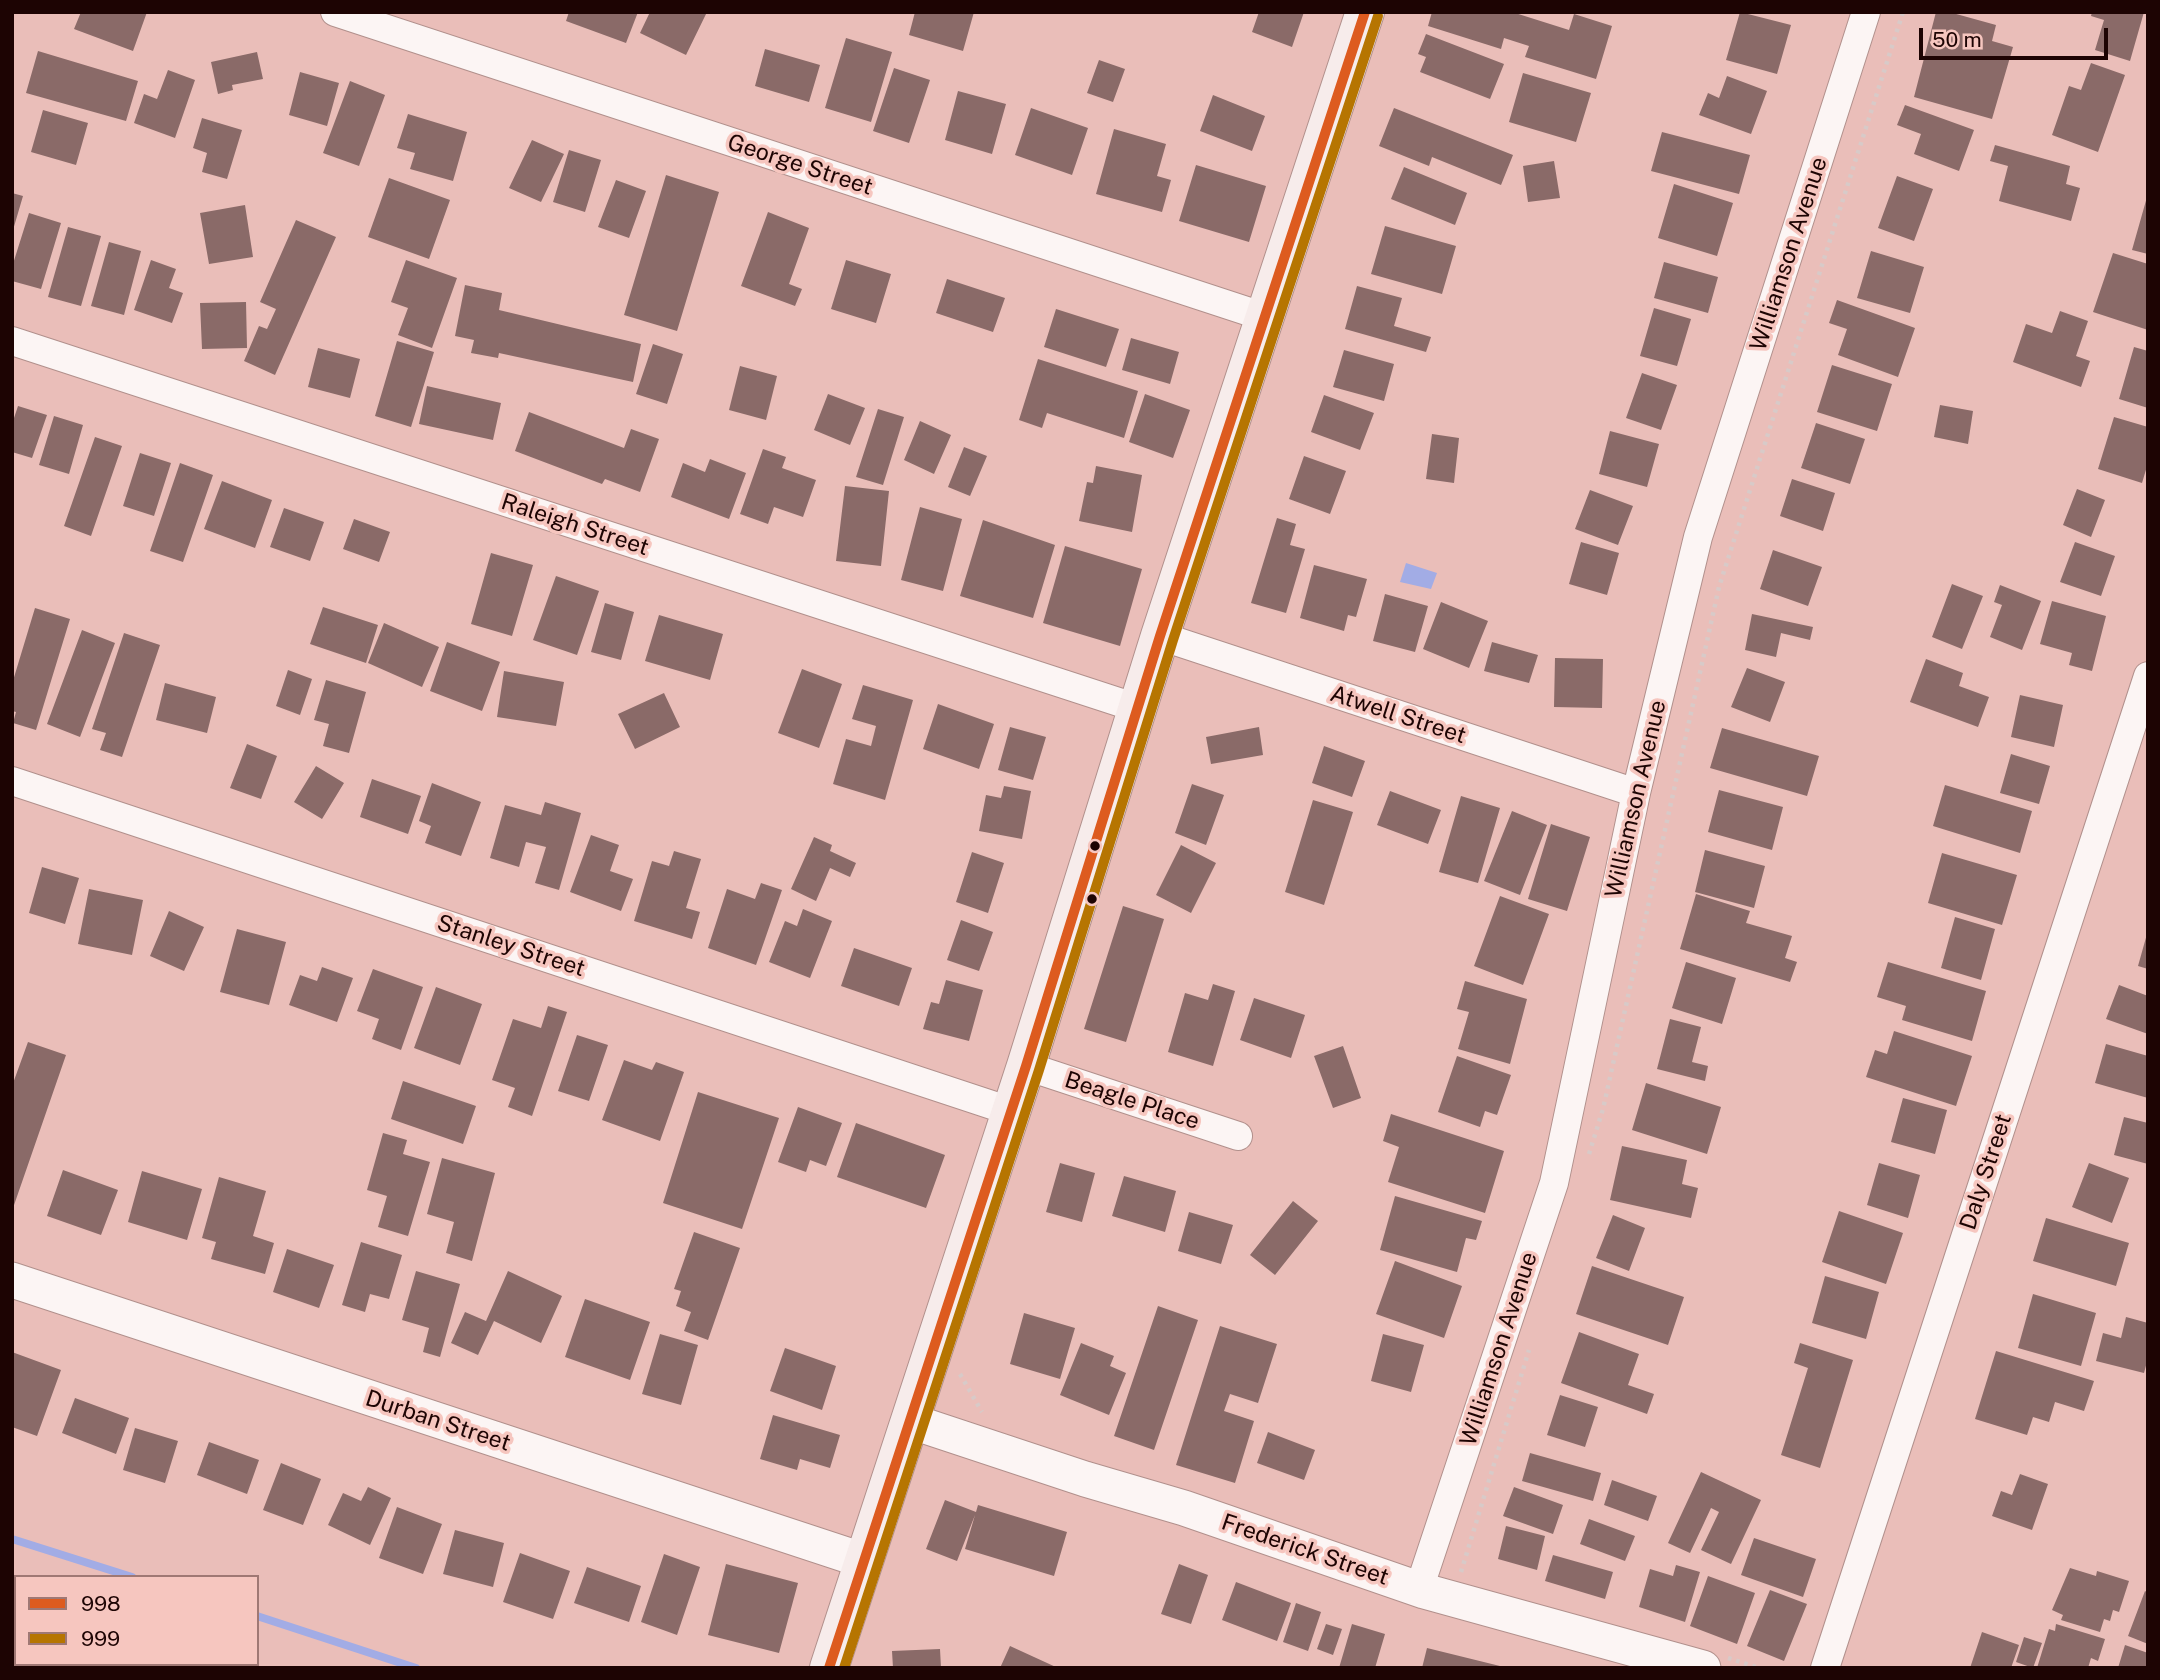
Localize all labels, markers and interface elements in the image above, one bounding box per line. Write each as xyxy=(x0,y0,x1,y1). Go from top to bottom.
scale bar xyxy=(1922,14,2111,58)
text: 50 m xyxy=(1932,27,1982,52)
street label: George Street xyxy=(724,129,876,201)
street label: Williamson Avenue xyxy=(1745,154,1833,354)
street label: Raleigh Street xyxy=(498,488,652,562)
street label: Atwell Street xyxy=(1327,680,1469,750)
street label: Williamson Avenue xyxy=(1600,698,1672,900)
unlabelled marker xyxy=(1088,839,1102,853)
unlabelled marker xyxy=(1085,892,1099,906)
street label: Stanley Street xyxy=(433,909,589,983)
street label: Beagle Place xyxy=(1061,1066,1203,1136)
street label: Daly Street xyxy=(1954,1111,2018,1233)
street label: Williamson Avenue xyxy=(1455,1249,1543,1449)
street label: Durban Street xyxy=(362,1385,514,1457)
street label: Frederick Street xyxy=(1218,1508,1392,1592)
legend xyxy=(14,1575,259,1666)
text: 998 xyxy=(81,1591,121,1616)
text: 999 xyxy=(81,1626,120,1651)

